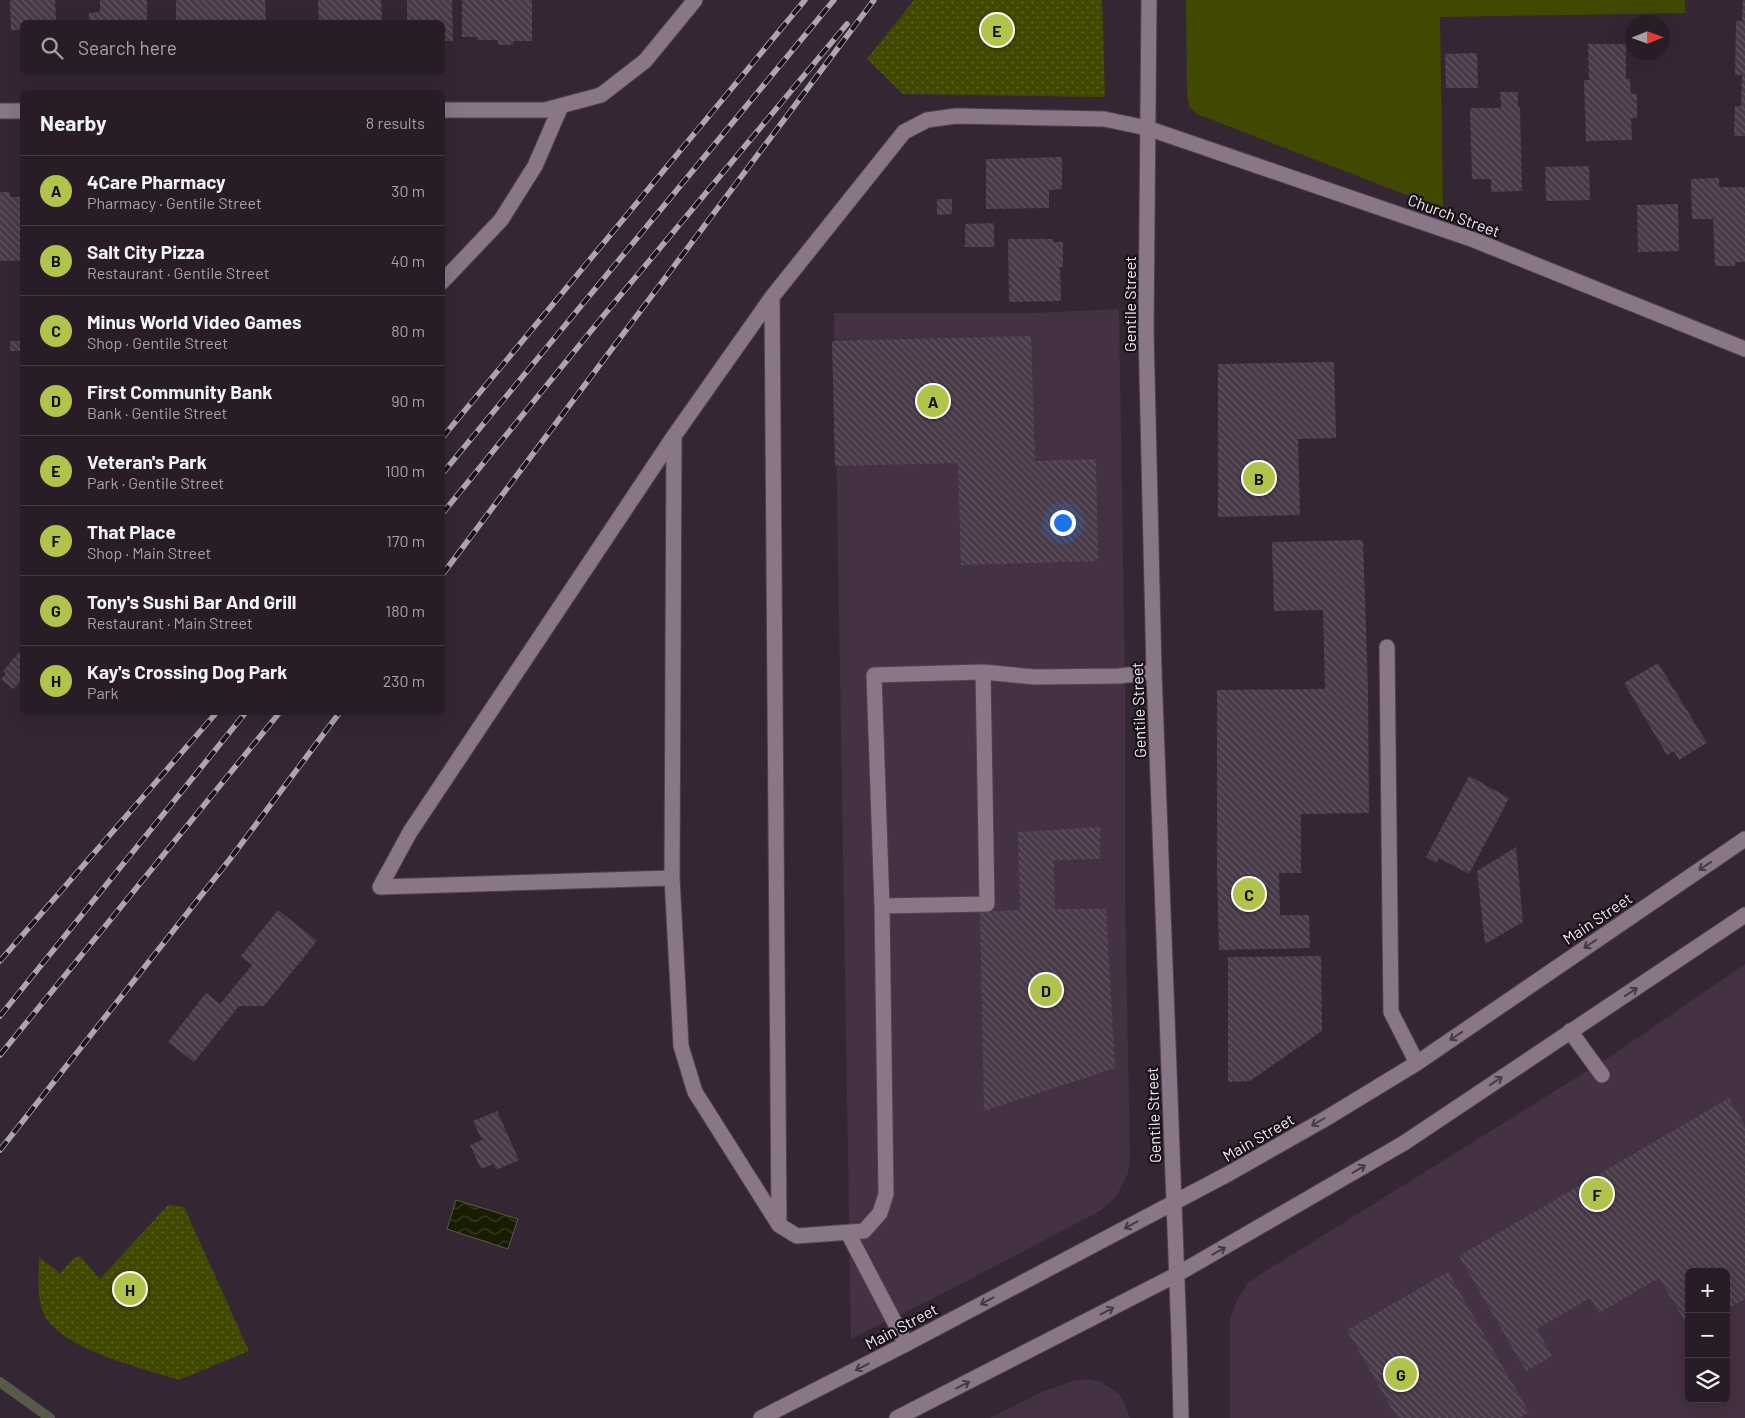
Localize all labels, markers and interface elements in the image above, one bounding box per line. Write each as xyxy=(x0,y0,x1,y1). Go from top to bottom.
pin: E xyxy=(981,11,1013,49)
north arrow xyxy=(1625,15,1670,60)
search box xyxy=(20,20,445,75)
icon: search xyxy=(38,34,66,62)
text: Search here xyxy=(78,36,177,59)
text: Nearby xyxy=(40,110,106,135)
text: 8 results xyxy=(366,113,425,132)
text: 4Care Pharmacy xyxy=(87,170,226,193)
text: A xyxy=(51,181,61,200)
text: 30 m xyxy=(391,181,425,200)
street label: Church Street xyxy=(1405,190,1503,240)
text: Pharmacy · Gentile Street xyxy=(87,193,262,212)
text: Salt City Pizza xyxy=(87,240,205,263)
text: B xyxy=(51,251,61,270)
text: 40 m xyxy=(391,251,425,270)
street label: Gentile Street xyxy=(1120,256,1139,352)
text: Restaurant · Gentile Street xyxy=(87,263,270,282)
text: Minus World Video Games xyxy=(87,310,301,333)
text: C xyxy=(51,321,61,340)
text: 80 m xyxy=(391,321,425,340)
text: Shop · Gentile Street xyxy=(87,333,228,352)
text: First Community Bank xyxy=(87,380,272,403)
pin: A xyxy=(917,382,949,420)
text: D xyxy=(51,391,61,410)
text: 90 m xyxy=(391,391,425,410)
text: Bank · Gentile Street xyxy=(87,403,227,422)
text: Veteran's Park xyxy=(87,450,207,473)
pin: B xyxy=(1243,459,1275,497)
text: E xyxy=(51,461,61,480)
text: 100 m xyxy=(385,461,425,480)
text: Park · Gentile Street xyxy=(87,473,224,492)
your location xyxy=(1050,510,1076,536)
text: That Place xyxy=(87,520,176,543)
text: F xyxy=(52,531,60,550)
text: 170 m xyxy=(386,531,425,550)
text: Shop · Main Street xyxy=(87,543,211,562)
text: Tony's Sushi Bar And Grill xyxy=(87,590,296,613)
text: G xyxy=(51,601,61,620)
text: 180 m xyxy=(386,601,425,620)
text: Restaurant · Main Street xyxy=(87,613,253,632)
text: Kay's Crossing Dog Park xyxy=(87,660,287,683)
street label: Gentile Street xyxy=(1127,662,1149,758)
text: H xyxy=(51,671,61,690)
text: 230 m xyxy=(383,671,425,690)
text: Park xyxy=(87,683,118,702)
one-way arrow xyxy=(1698,861,1712,871)
pin: C xyxy=(1233,875,1265,913)
street label: Main Street xyxy=(1559,888,1635,948)
one-way arrow xyxy=(1583,939,1597,949)
pin: D xyxy=(1030,971,1062,1009)
one-way arrow xyxy=(1624,986,1638,996)
one-way arrow xyxy=(1449,1031,1463,1041)
street label: Gentile Street xyxy=(1142,1067,1164,1163)
one-way arrow xyxy=(1489,1076,1503,1086)
street label: Main Street xyxy=(1219,1109,1297,1165)
one-way arrow xyxy=(1312,1118,1326,1128)
one-way arrow xyxy=(1352,1164,1367,1174)
pin: F xyxy=(1581,1175,1613,1213)
one-way arrow xyxy=(1124,1221,1139,1230)
one-way arrow xyxy=(1211,1246,1226,1256)
map controls xyxy=(1685,1268,1730,1403)
button: + xyxy=(1685,1268,1730,1313)
pin: H xyxy=(114,1270,146,1308)
one-way arrow xyxy=(980,1296,995,1306)
street label: Main Street xyxy=(862,1299,940,1353)
one-way arrow xyxy=(1100,1306,1115,1316)
button: − xyxy=(1685,1313,1730,1358)
pin: G xyxy=(1385,1355,1417,1393)
button: layers xyxy=(1685,1358,1730,1403)
one-way arrow xyxy=(855,1363,870,1372)
one-way arrow xyxy=(955,1380,970,1389)

